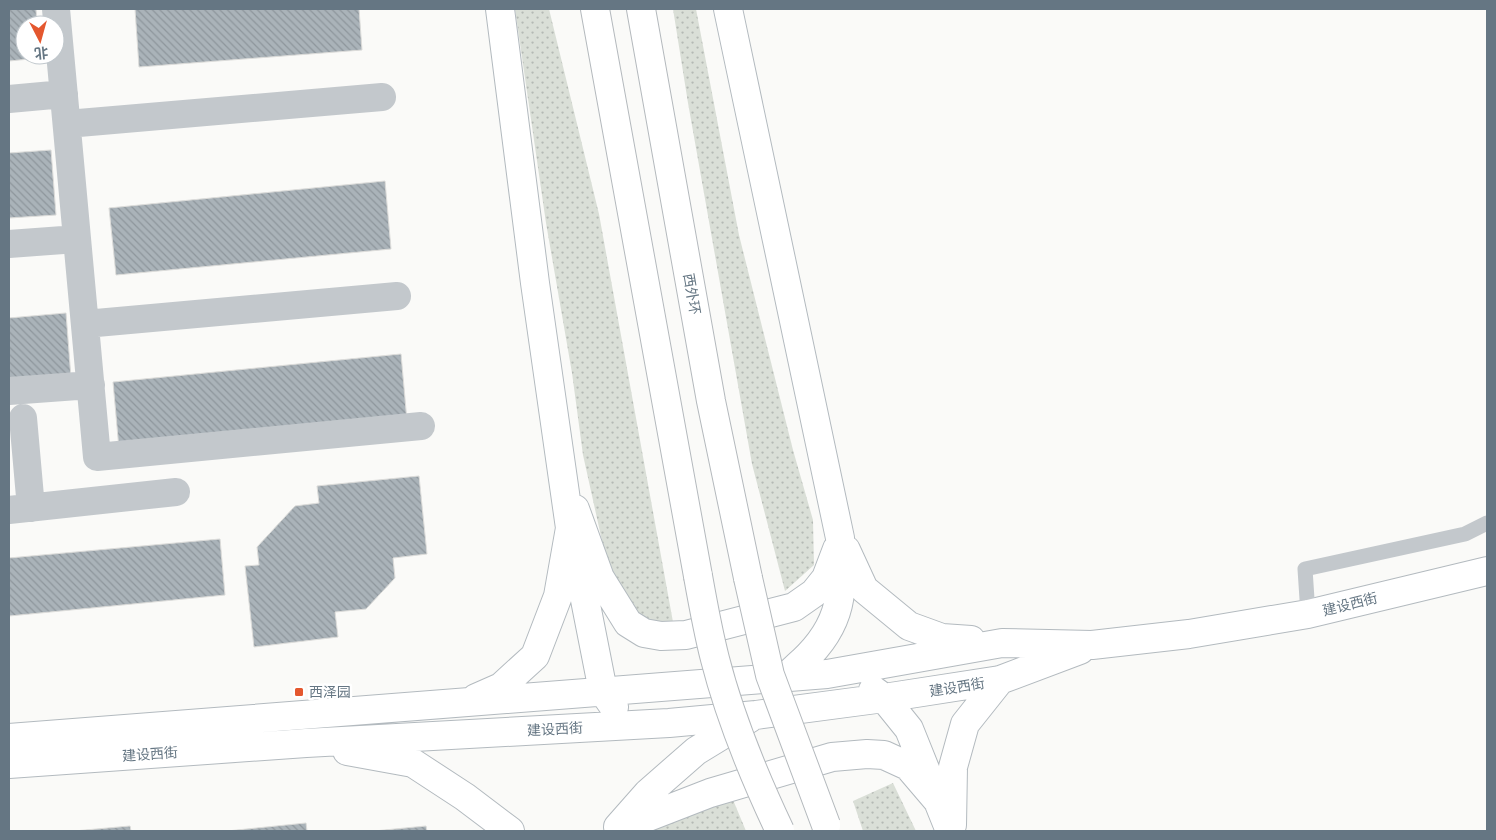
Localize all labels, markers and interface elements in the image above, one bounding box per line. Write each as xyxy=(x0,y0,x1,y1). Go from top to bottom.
north arrow xyxy=(15,15,65,65)
text: 北 xyxy=(34,44,49,62)
street label: 西外环 xyxy=(680,272,704,316)
street label: 建设西街 xyxy=(1321,589,1379,619)
street label: 建设西街 xyxy=(928,675,986,699)
place label: 西泽园 xyxy=(309,684,351,700)
marker: 西泽园 xyxy=(293,686,305,698)
street label: 建设西街 xyxy=(527,720,583,738)
street label: 建设西街 xyxy=(122,744,178,764)

